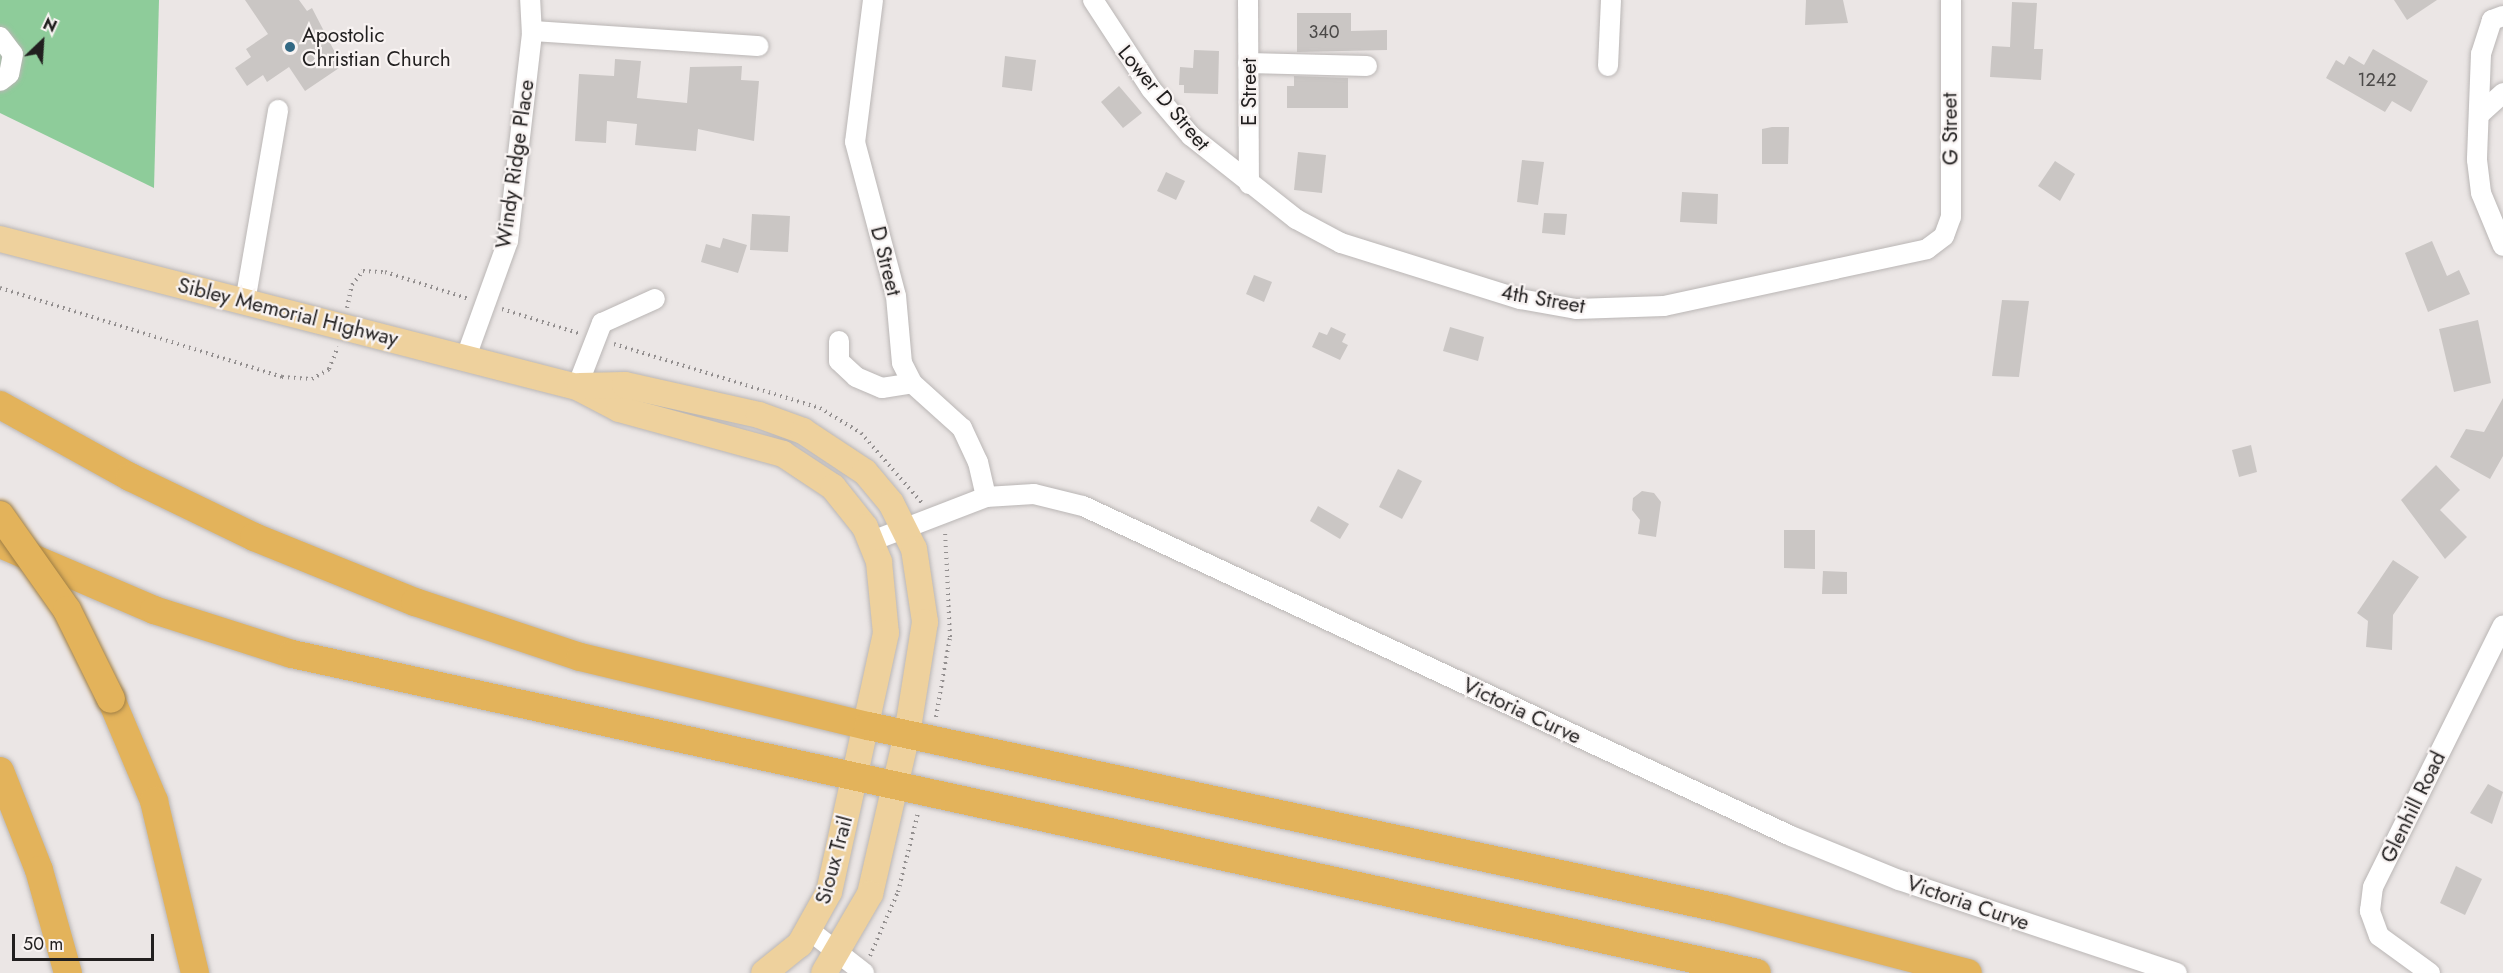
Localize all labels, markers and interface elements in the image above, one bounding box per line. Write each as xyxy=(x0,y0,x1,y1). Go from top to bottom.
north arrow xyxy=(12,12,72,72)
text: N xyxy=(39,12,60,38)
house number: 340 xyxy=(1308,21,1340,43)
place label: Apostolic Christian Church xyxy=(302,22,451,72)
marker: Apostolic Christian Church xyxy=(283,40,297,54)
street label: Lower D Street xyxy=(1113,40,1215,156)
street label: E Street xyxy=(1236,58,1262,126)
house number: 1242 xyxy=(2357,69,2397,91)
street label: Windy Ridge Place xyxy=(491,78,539,250)
street label: G Street xyxy=(1937,92,1963,166)
street label: D Street xyxy=(865,224,907,298)
street label: Sibley Memorial Highway xyxy=(175,272,401,352)
street label: 4th Street xyxy=(1499,279,1587,319)
street label: Victoria Curve xyxy=(1459,673,1585,749)
street label: Glenhill Road xyxy=(2375,747,2451,867)
street label: Sioux Trail xyxy=(810,813,858,907)
street label: Victoria Curve xyxy=(1903,870,2033,936)
scale bar xyxy=(15,922,158,960)
text: 50 m xyxy=(23,931,63,957)

